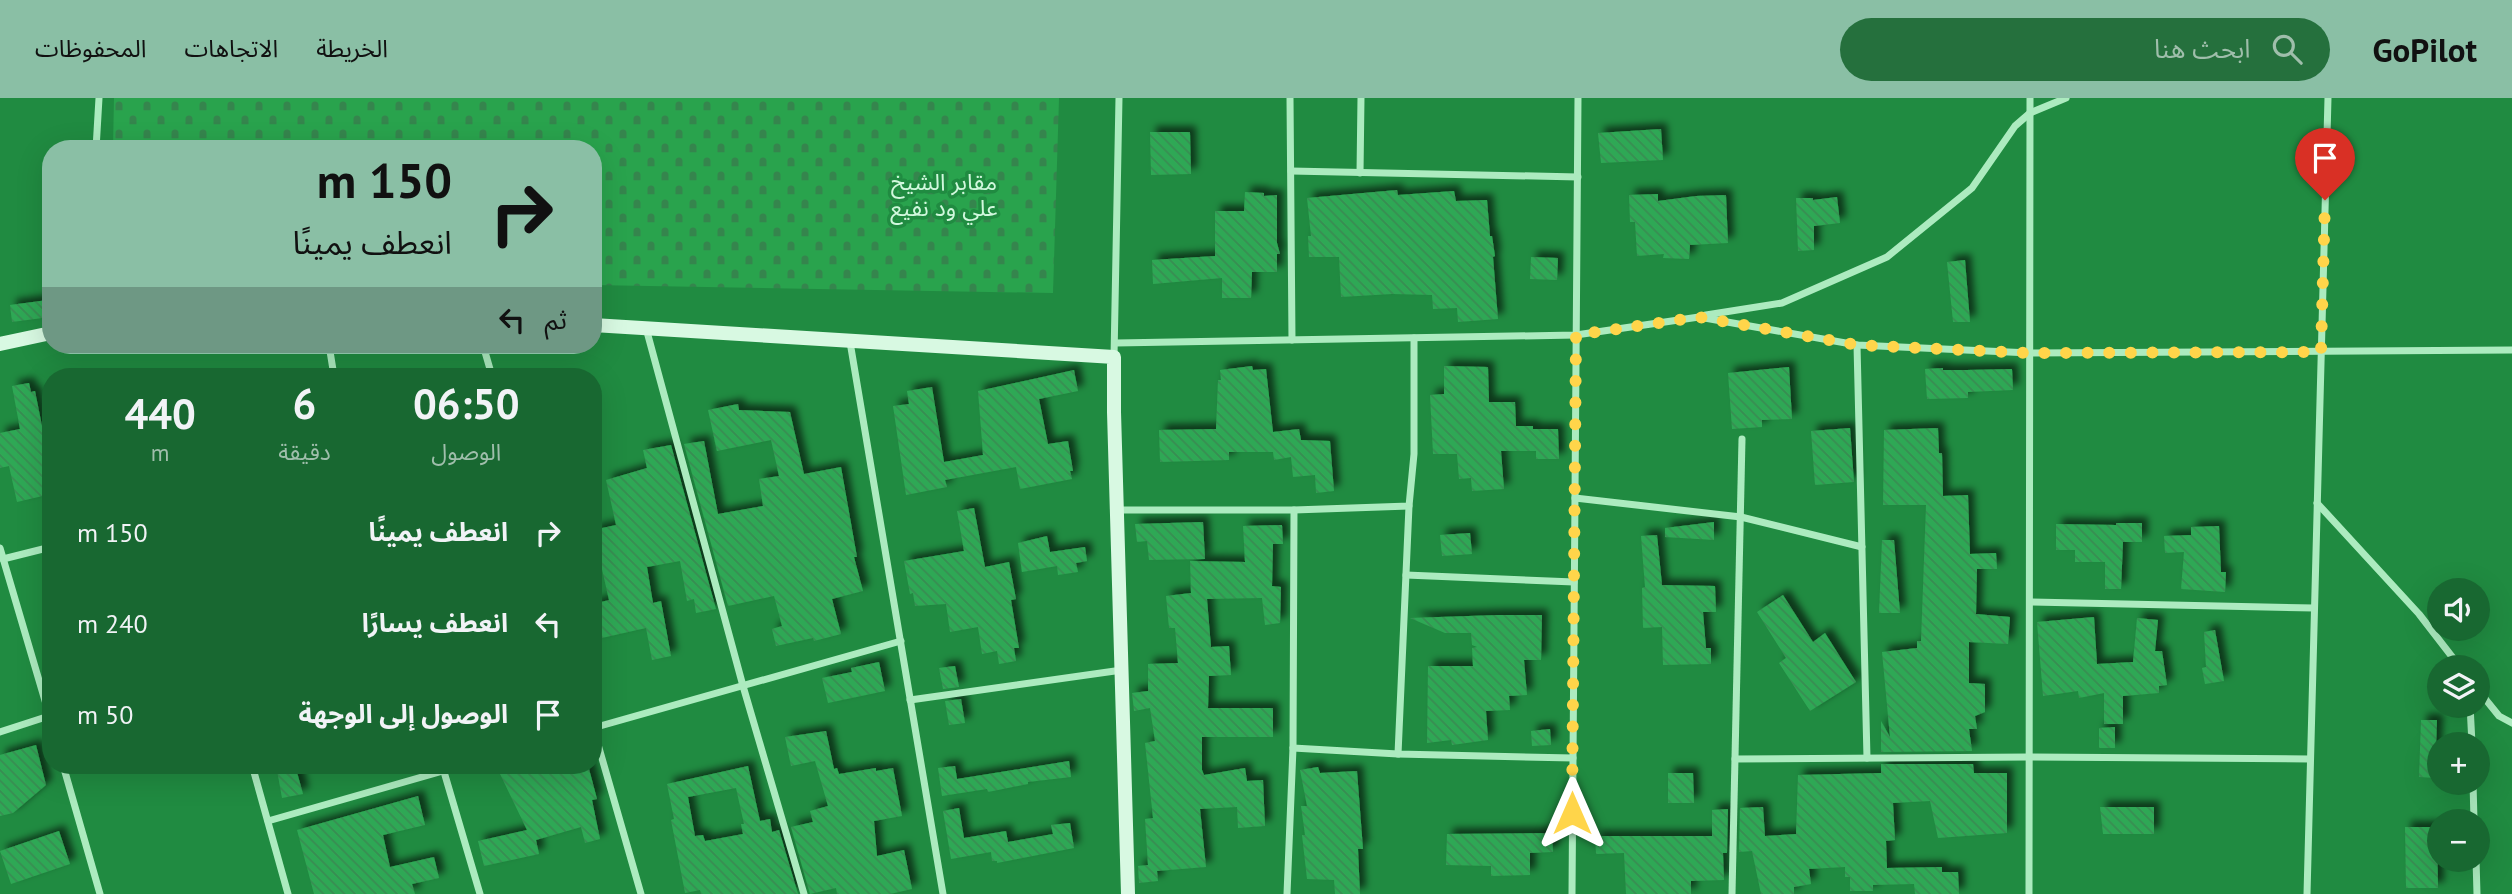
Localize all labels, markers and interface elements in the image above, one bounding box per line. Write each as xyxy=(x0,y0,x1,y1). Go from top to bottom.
search box xyxy=(1840,18,2330,81)
text: GoPilot xyxy=(2372,28,2477,71)
icon: search xyxy=(2268,30,2306,68)
text: ابحث هنا xyxy=(2154,32,2250,65)
text: المحفوظات xyxy=(35,33,146,64)
text: الاتجاهات xyxy=(184,33,278,64)
text: الخريطة xyxy=(316,33,388,64)
pin xyxy=(2295,128,2355,200)
icon: arrive xyxy=(2306,139,2344,177)
text: 150 m xyxy=(317,148,452,212)
park label: مقابر الشيخ علي ود نفيع xyxy=(890,167,998,225)
icon: right xyxy=(476,168,567,259)
text: انعطف يمينًا xyxy=(292,221,452,263)
icon: left xyxy=(493,301,531,339)
text: ثم xyxy=(545,303,567,336)
text: 6 xyxy=(293,376,316,431)
text: 06:50 xyxy=(413,376,520,431)
text: 440 xyxy=(124,386,196,441)
text: دقيقة xyxy=(278,437,331,466)
text: الوصول xyxy=(431,437,501,466)
text: m xyxy=(151,438,169,467)
icon: right xyxy=(529,514,567,552)
text: انعطف يمينًا xyxy=(368,515,508,548)
text: 150 m xyxy=(77,516,148,549)
map controls xyxy=(2427,578,2490,872)
button: sound xyxy=(2427,578,2490,641)
icon: left xyxy=(529,605,567,643)
text: انعطف يسارًا xyxy=(362,606,508,639)
text: 240 m xyxy=(77,607,148,640)
button: layers xyxy=(2427,655,2490,718)
icon: arrive xyxy=(529,696,567,734)
text: الوصول إلى الوجهة xyxy=(299,697,508,730)
text: 50 m xyxy=(77,698,133,731)
button: + xyxy=(2427,732,2490,795)
position arrow xyxy=(1535,776,1609,850)
button: − xyxy=(2427,809,2490,872)

